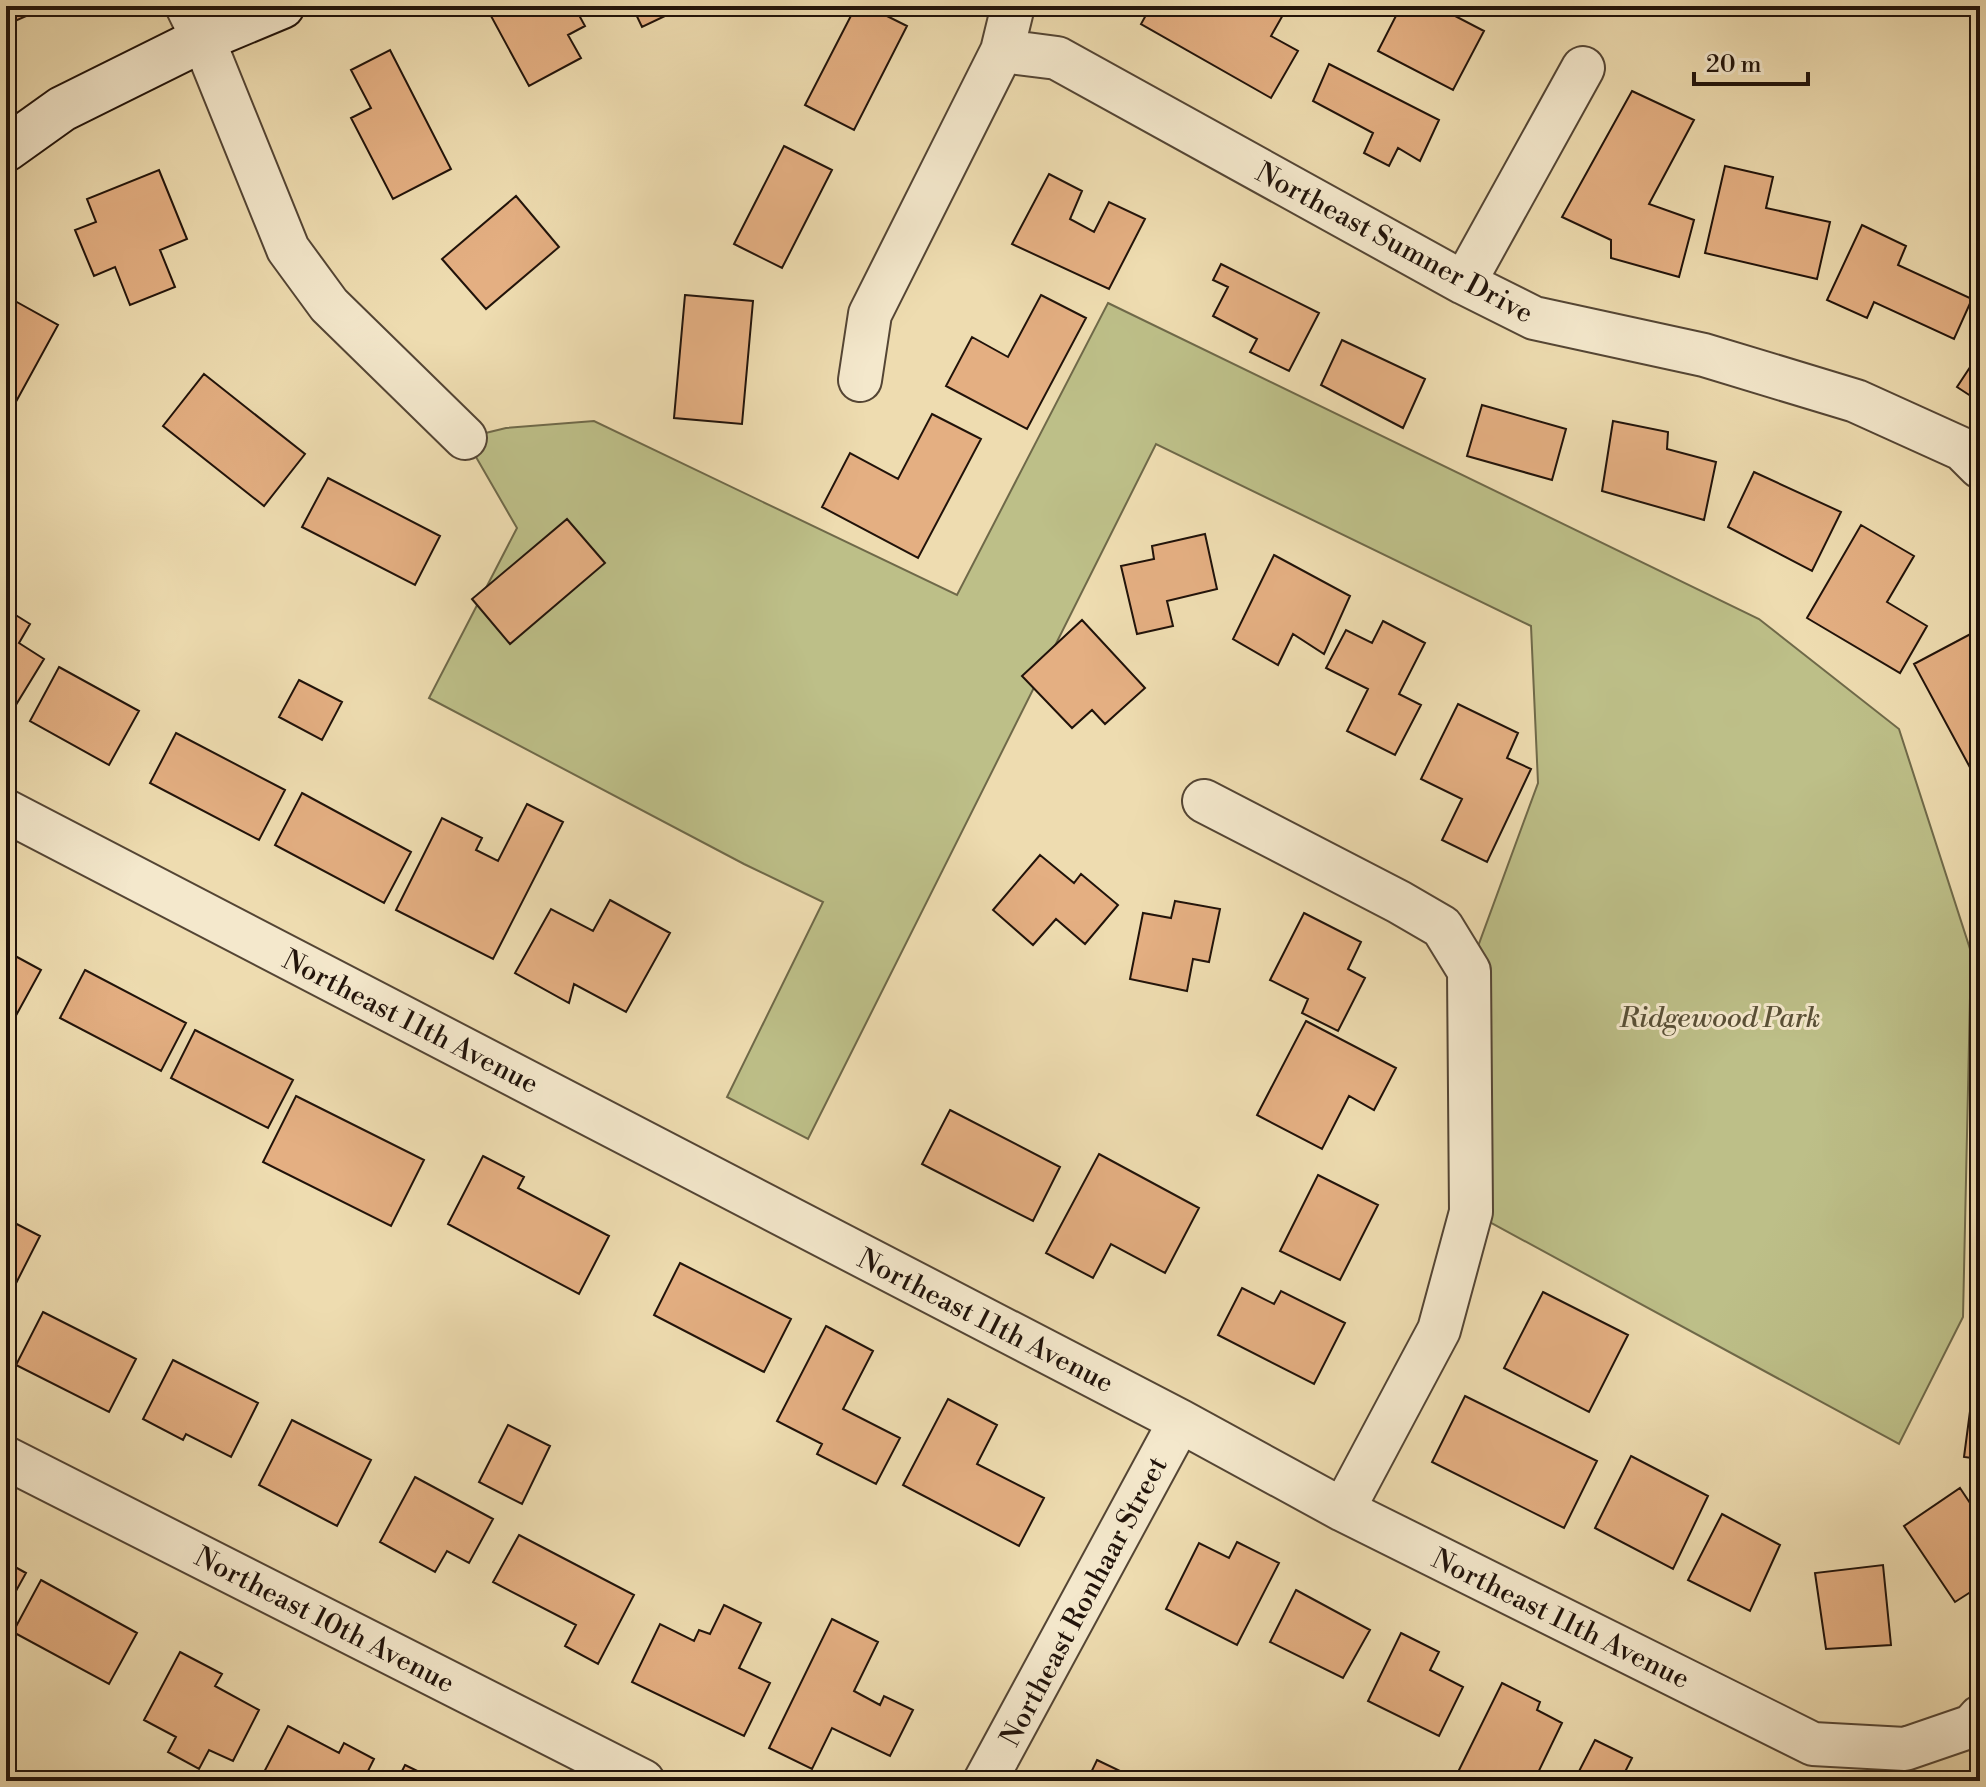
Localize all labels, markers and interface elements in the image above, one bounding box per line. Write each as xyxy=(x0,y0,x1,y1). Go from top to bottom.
scale bar xyxy=(1694,36,1808,86)
text: 20 m xyxy=(1706,50,1762,80)
street label: Northeast Sumner Drive xyxy=(1250,155,1539,331)
street label: Northeast 11th Avenue xyxy=(276,943,544,1102)
park label: Ridgewood Park xyxy=(1619,1001,1820,1036)
street label: Northeast 11th Avenue xyxy=(851,1242,1119,1401)
street label: Northeast Ronhaar Street xyxy=(993,1451,1176,1753)
street label: Northeast 10th Avenue xyxy=(188,1540,460,1701)
street label: Northeast 11th Avenue xyxy=(1426,1542,1695,1697)

